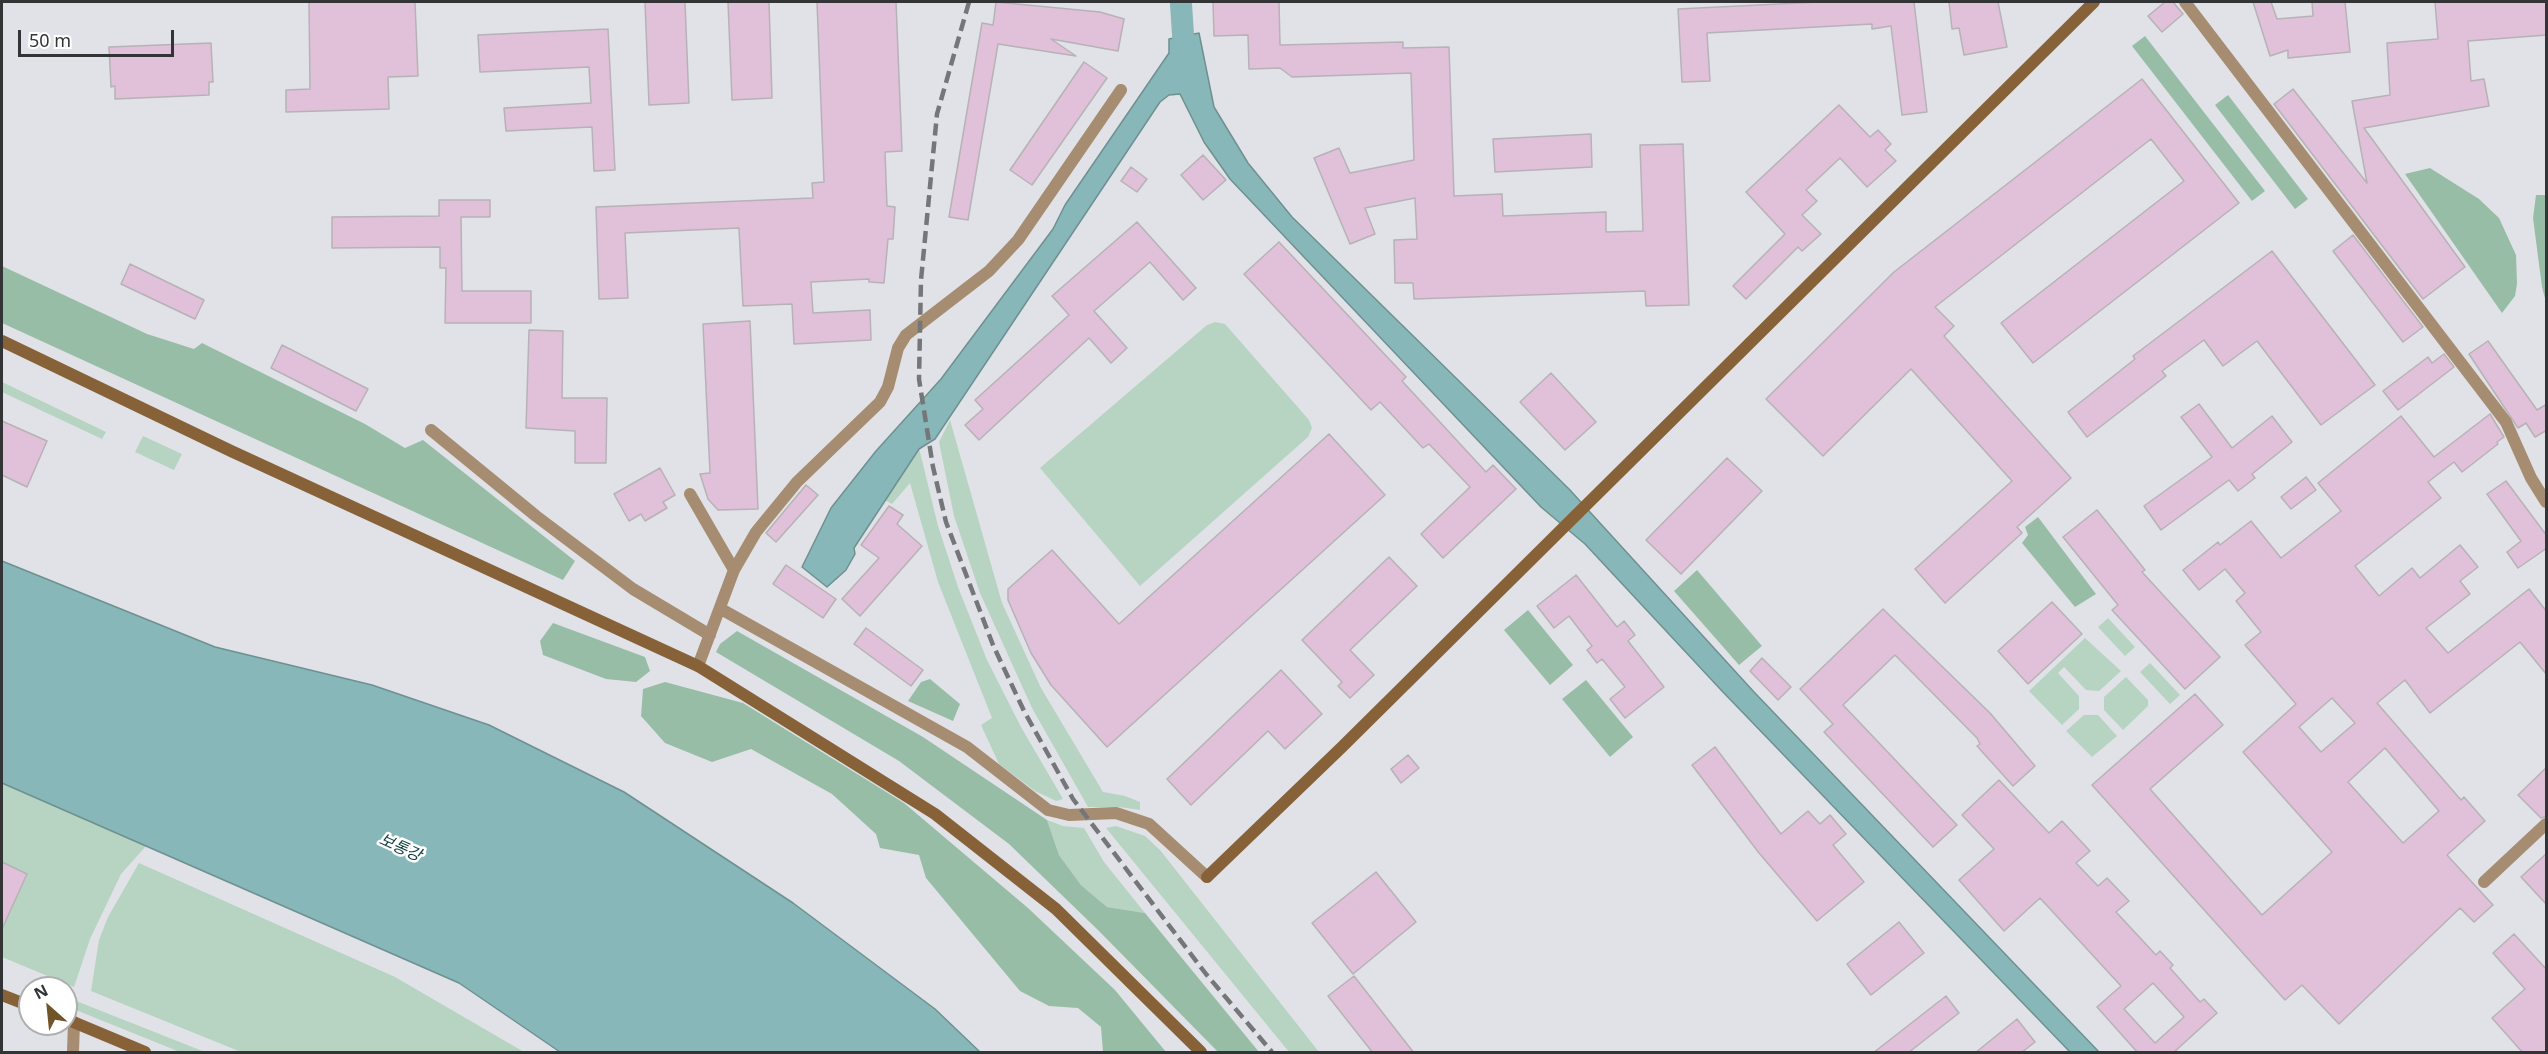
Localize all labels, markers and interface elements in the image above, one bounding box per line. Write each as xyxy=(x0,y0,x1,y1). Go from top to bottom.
scale bar xyxy=(21,18,177,56)
text: 50 m xyxy=(29,28,71,52)
water label: 보통강 xyxy=(376,830,424,866)
north arrow xyxy=(18,976,78,1036)
text: N xyxy=(30,979,52,1005)

